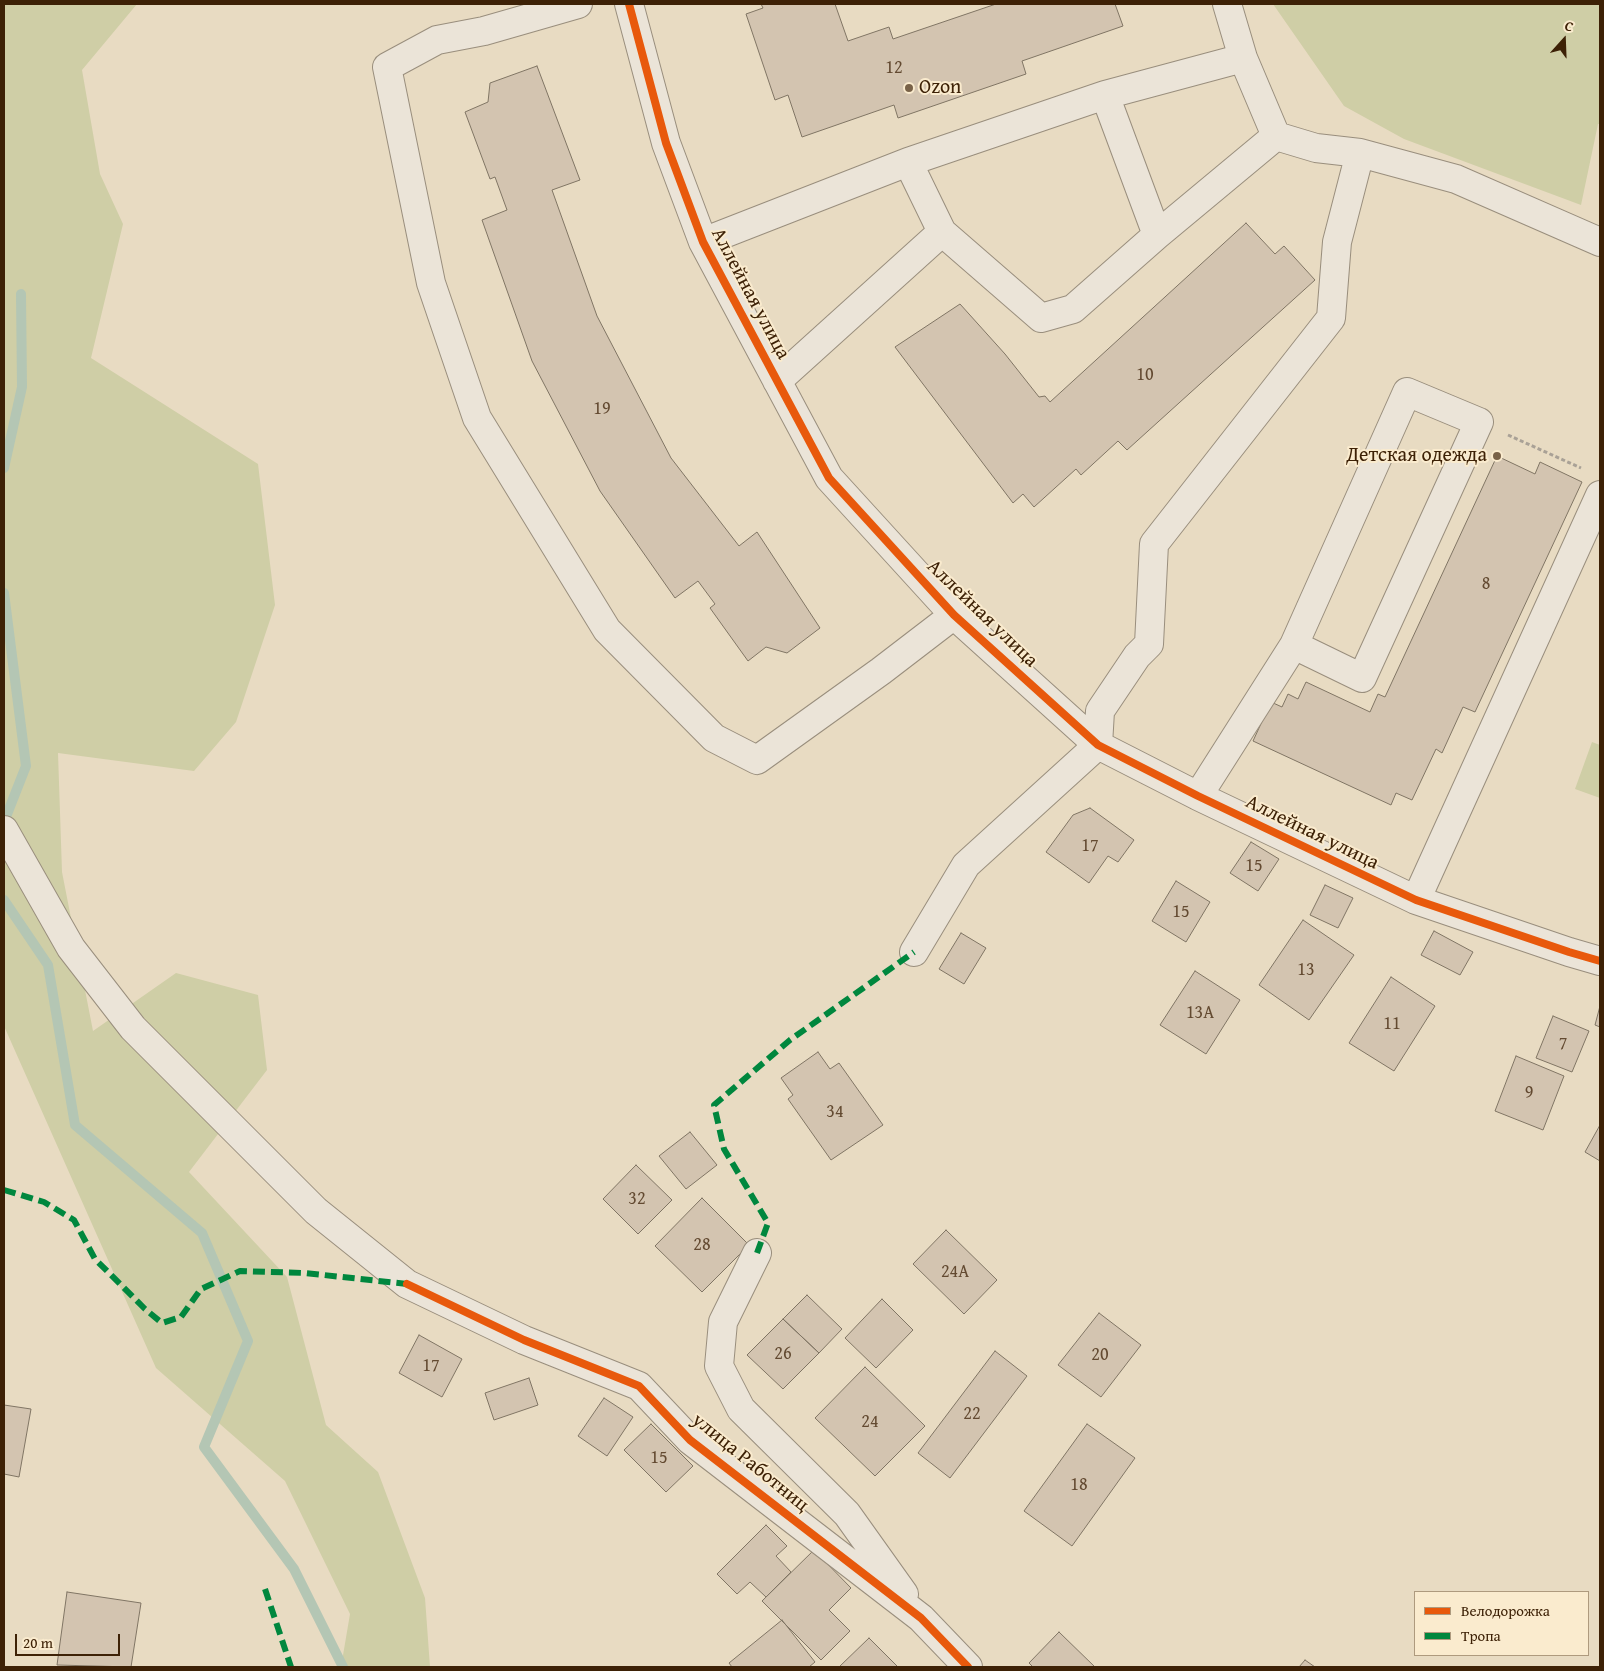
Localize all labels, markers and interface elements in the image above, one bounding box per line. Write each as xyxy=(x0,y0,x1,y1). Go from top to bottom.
north arrow xyxy=(1539,15,1589,65)
text: С xyxy=(1562,15,1576,37)
house number: 12 xyxy=(885,57,903,79)
place label: Ozon xyxy=(919,76,961,100)
marker: Ozon xyxy=(903,82,915,94)
street label: Аллейная улица xyxy=(705,224,795,364)
house number: 10 xyxy=(1136,364,1154,386)
house number: 19 xyxy=(593,398,611,420)
place label: Детская одежда xyxy=(1346,444,1487,468)
marker: Детская одежда xyxy=(1491,450,1503,462)
street label: Аллейная улица xyxy=(921,555,1043,673)
house number: 8 xyxy=(1482,573,1490,595)
street label: Аллейная улица xyxy=(1242,790,1382,876)
house number: 17 xyxy=(1081,835,1099,857)
house number: 15 xyxy=(1245,855,1263,877)
house number: 15 xyxy=(1172,901,1190,923)
house number: 13 xyxy=(1297,959,1315,981)
house number: 13А xyxy=(1186,1002,1214,1024)
house number: 11 xyxy=(1383,1013,1401,1035)
house number: 7 xyxy=(1559,1033,1567,1055)
house number: 9 xyxy=(1525,1082,1533,1104)
house number: 34 xyxy=(826,1101,844,1123)
house number: 32 xyxy=(628,1188,646,1210)
house number: 28 xyxy=(693,1234,711,1256)
house number: 24А xyxy=(941,1261,969,1283)
house number: 26 xyxy=(774,1343,792,1365)
house number: 20 xyxy=(1091,1344,1109,1366)
house number: 17 xyxy=(422,1355,440,1377)
house number: 22 xyxy=(963,1403,981,1425)
street label: улица Работниц xyxy=(687,1408,813,1518)
house number: 24 xyxy=(861,1411,879,1433)
house number: 15 xyxy=(650,1447,668,1469)
house number: 18 xyxy=(1070,1474,1088,1496)
legend xyxy=(1414,1591,1589,1656)
text: Велодорожка xyxy=(1461,1600,1550,1621)
scale bar xyxy=(18,1624,122,1656)
text: Тропа xyxy=(1461,1625,1501,1646)
text: 20 m xyxy=(23,1632,53,1653)

